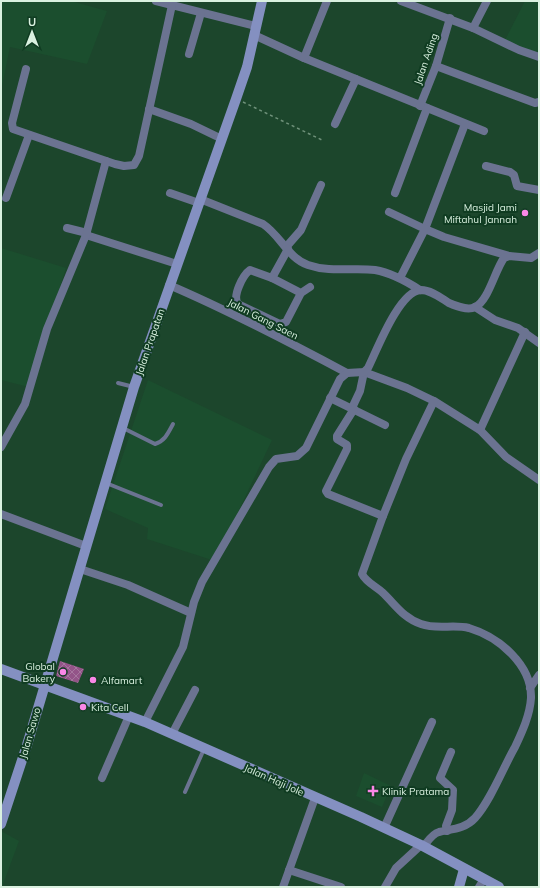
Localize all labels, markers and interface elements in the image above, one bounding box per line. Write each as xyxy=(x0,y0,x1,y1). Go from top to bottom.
north arrow xyxy=(12,12,52,52)
text: U xyxy=(28,15,36,29)
street label: Jalan Ading xyxy=(411,31,441,87)
place label: Masjid Jami Miftahul Jannah xyxy=(444,201,517,226)
marker: Masjid Jami Miftahul Jannah xyxy=(520,208,530,218)
street label: Jalan Gang Saen xyxy=(226,296,301,342)
street label: Jalan Prapatan xyxy=(133,307,168,377)
place label: Global Bakery xyxy=(22,660,56,685)
marker: Global Bakery xyxy=(58,667,68,677)
place label: Alfamart xyxy=(101,674,143,687)
marker: Alfamart xyxy=(88,675,98,685)
place label: Kita Cell xyxy=(91,701,129,714)
marker: Kita Cell xyxy=(78,702,88,712)
street label: Jalan Sawo xyxy=(16,706,44,760)
street label: Jalan Haji Jole xyxy=(242,761,306,799)
marker: Klinik Pratama xyxy=(367,785,379,797)
place label: Klinik Pratama xyxy=(382,785,449,798)

